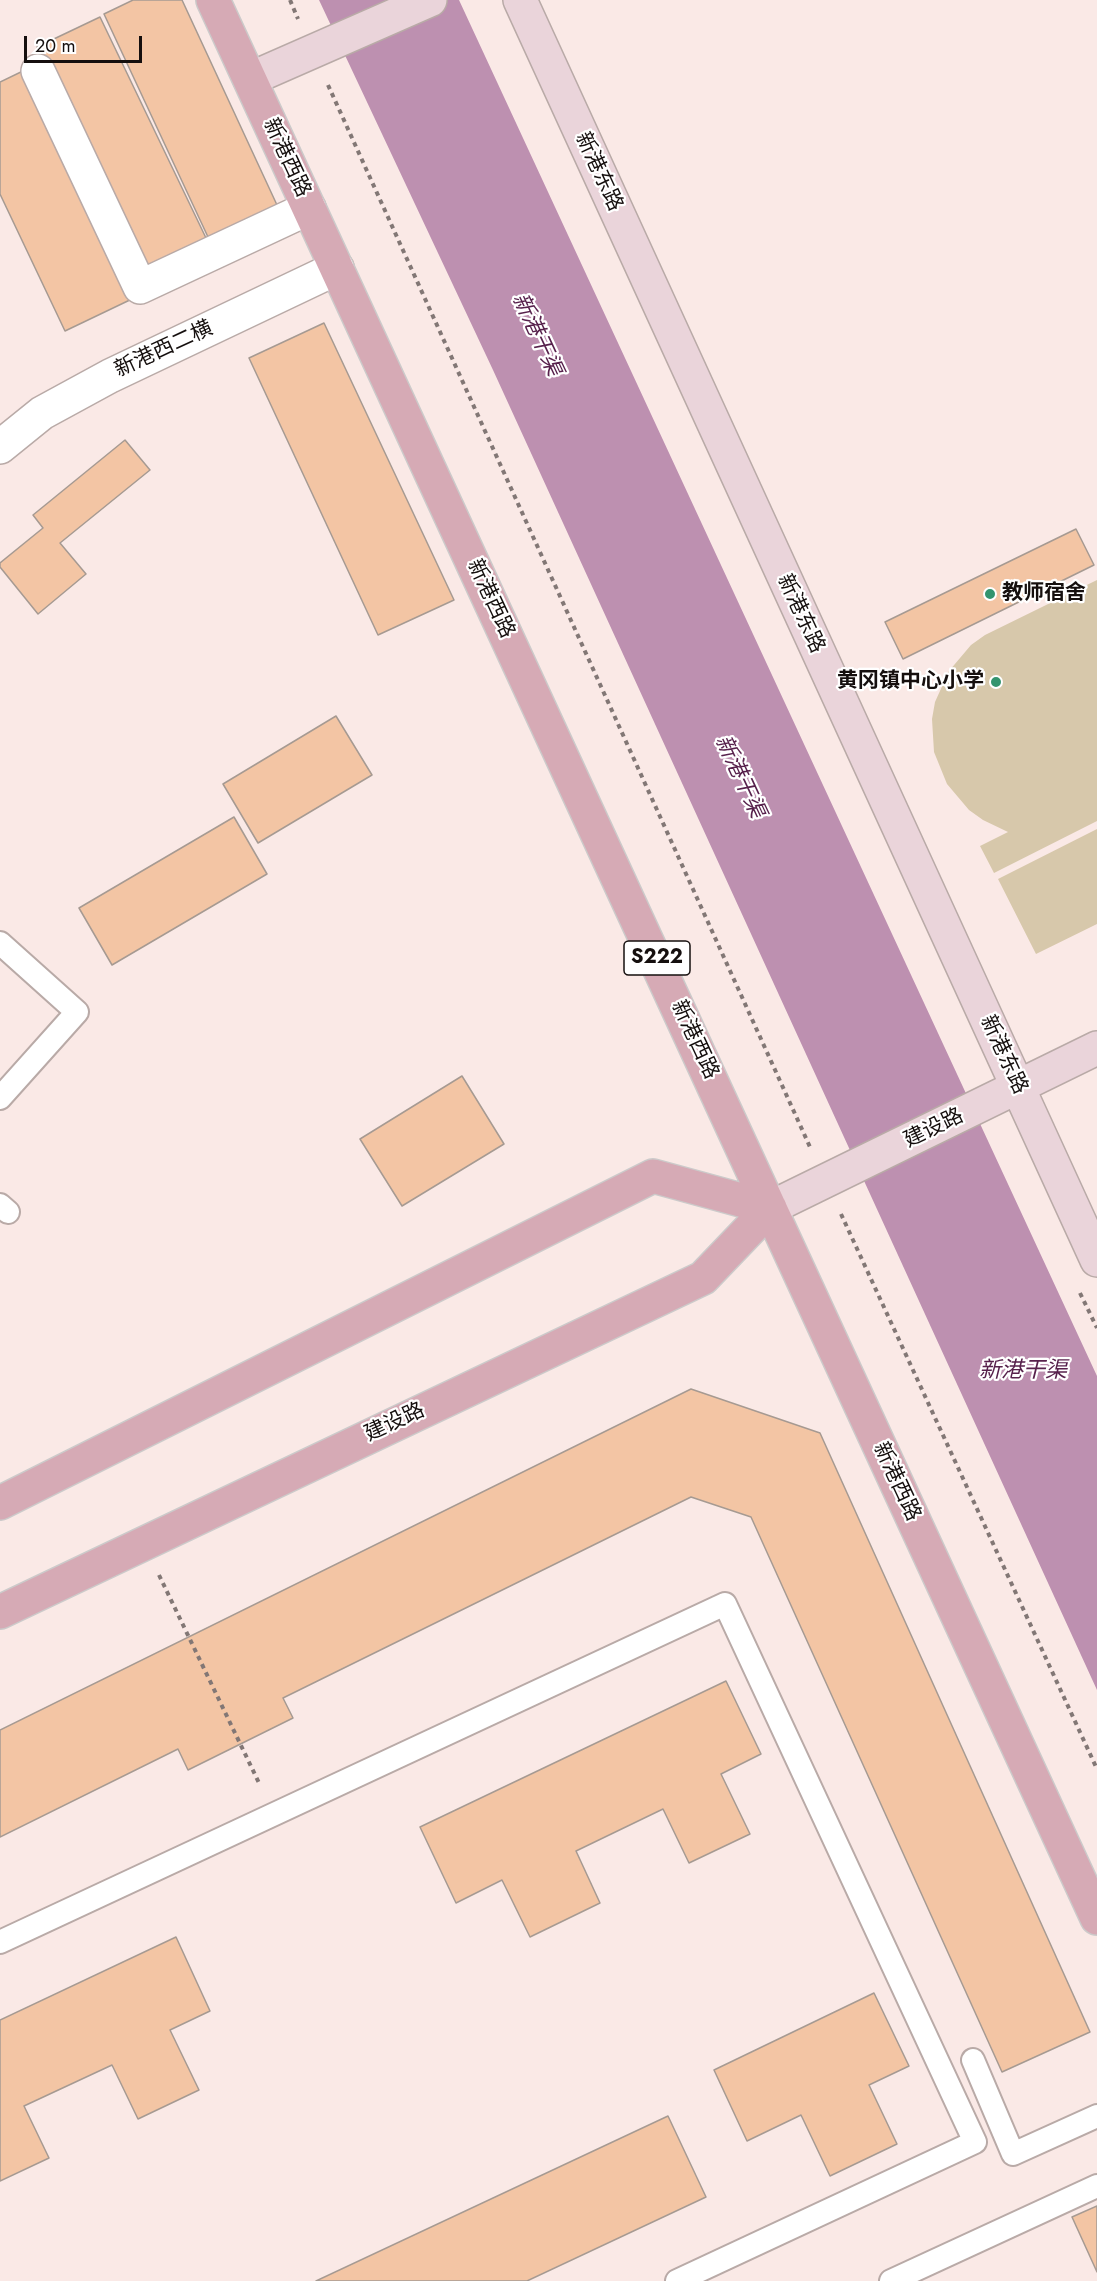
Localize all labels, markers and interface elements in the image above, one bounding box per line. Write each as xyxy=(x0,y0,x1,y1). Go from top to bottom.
scale bar xyxy=(27,24,146,62)
text: 20 m xyxy=(35,33,75,59)
street label: 新港西路 xyxy=(257,115,315,201)
street label: 新港东路 xyxy=(569,129,627,215)
water label: 新港干渠 xyxy=(505,290,567,380)
street label: 新港西二横 xyxy=(111,316,217,384)
street label: 新港西路 xyxy=(461,556,519,642)
street label: 新港东路 xyxy=(771,571,829,657)
place label: 教师宿舍 xyxy=(1002,581,1086,607)
marker: 教师宿舍 xyxy=(983,587,997,601)
place label: 黄冈镇中心小学 xyxy=(837,669,984,695)
marker: 黄冈镇中心小学 xyxy=(989,675,1003,689)
water label: 新港干渠 xyxy=(708,732,770,822)
road number: S222 xyxy=(624,941,690,975)
street label: 新港西路 xyxy=(665,997,723,1083)
street label: 新港东路 xyxy=(974,1012,1032,1098)
street label: 建设路 xyxy=(900,1104,968,1154)
water label: 新港干渠 xyxy=(979,1359,1067,1385)
street label: 建设路 xyxy=(361,1398,429,1448)
street label: 新港西路 xyxy=(867,1439,925,1525)

